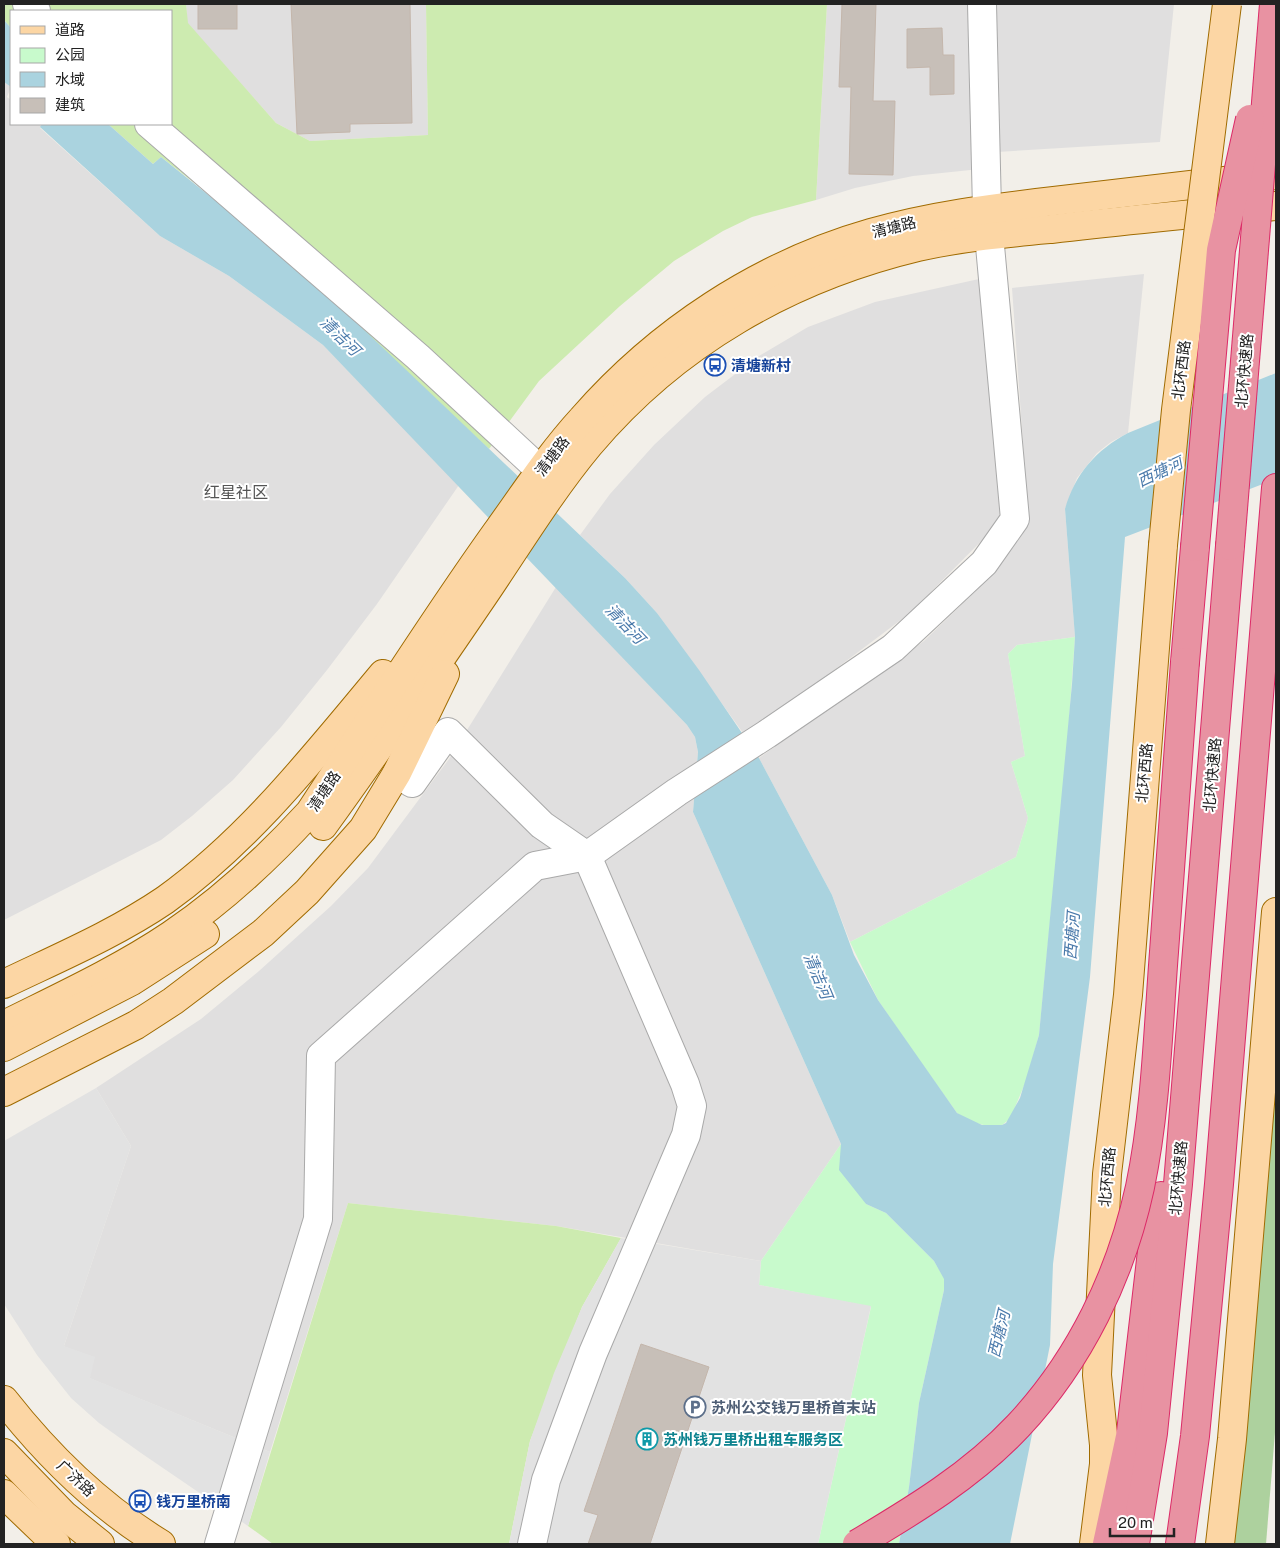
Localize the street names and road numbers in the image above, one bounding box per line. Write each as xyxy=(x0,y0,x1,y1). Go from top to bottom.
street label: 清塘路 xyxy=(870,213,918,241)
street label: 北环快速路 xyxy=(1232,333,1256,409)
street label: 北环西路 xyxy=(1169,339,1193,401)
street label: 清塘路 xyxy=(532,433,572,479)
street label: 北环快速路 xyxy=(1200,737,1224,813)
street label: 北环西路 xyxy=(1133,742,1155,804)
street label: 清塘路 xyxy=(304,768,344,814)
street label: 北环快速路 xyxy=(1166,1140,1190,1216)
street label: 北环西路 xyxy=(1096,1146,1118,1208)
street label: 广济路 xyxy=(54,1456,98,1500)

